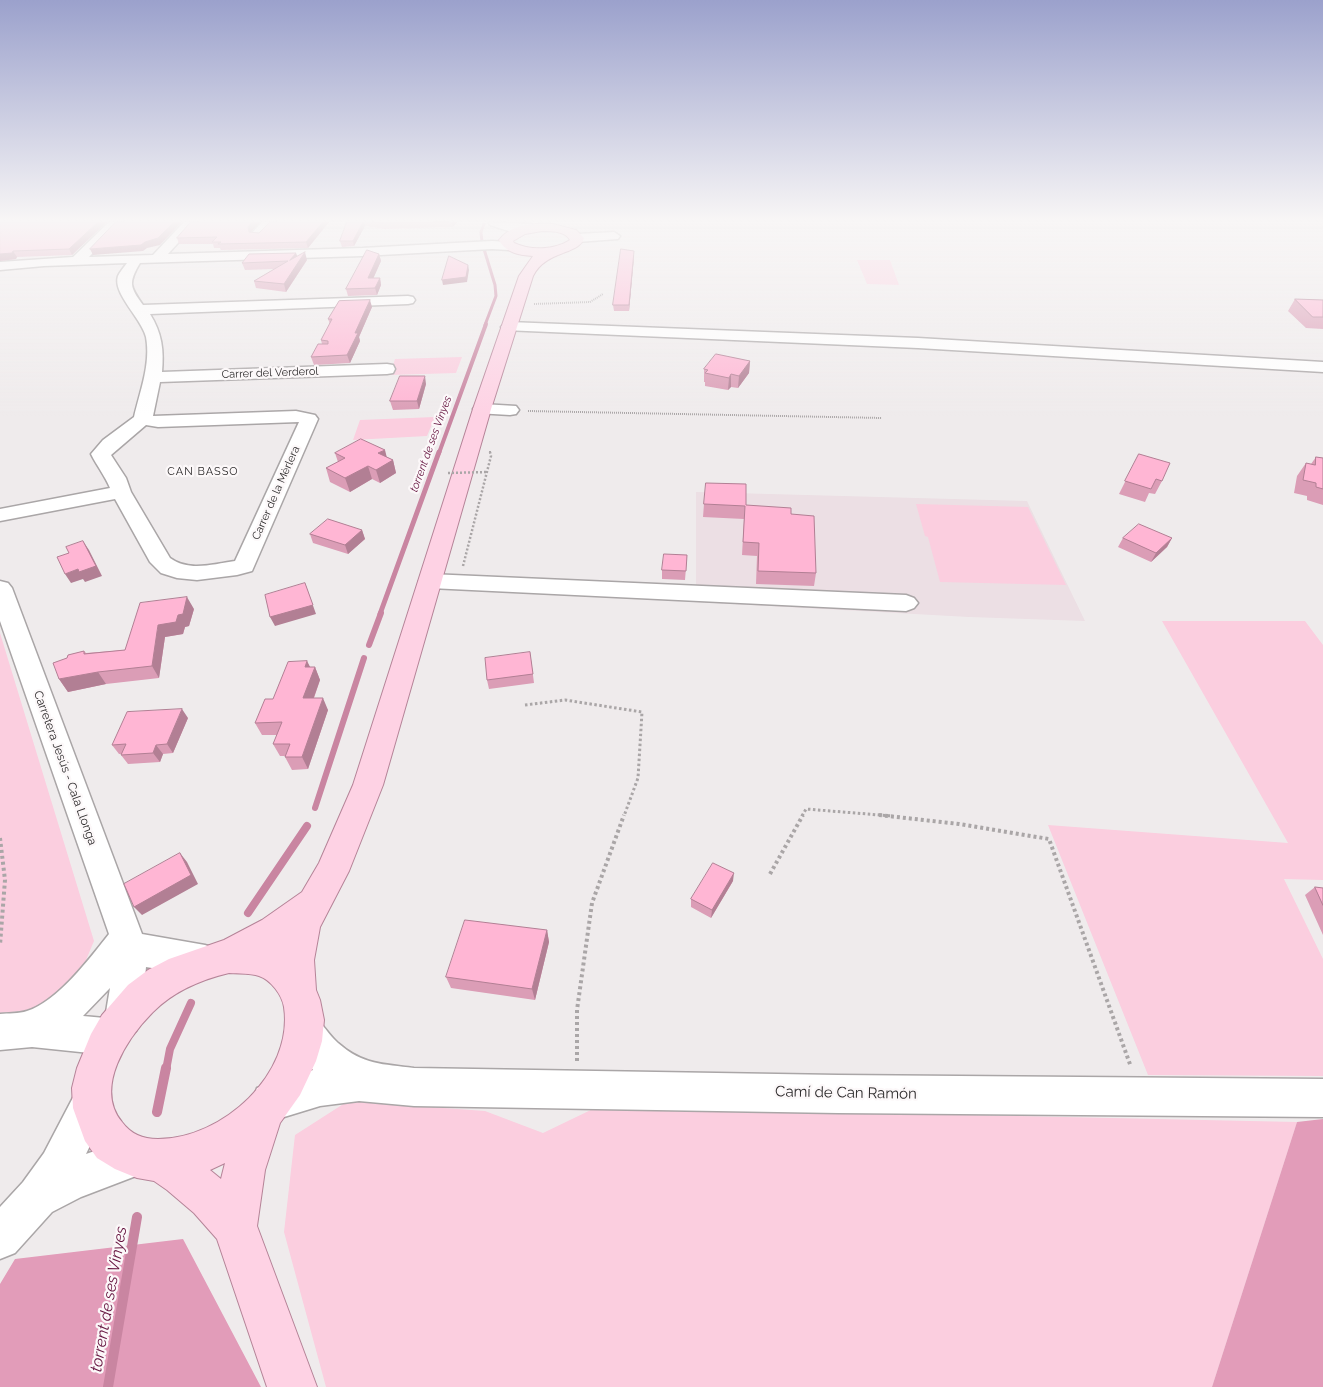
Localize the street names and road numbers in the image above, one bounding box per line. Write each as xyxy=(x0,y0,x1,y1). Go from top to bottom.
street label: Carrer del Verderol xyxy=(221,365,319,381)
street label: Carrer de la Mèrlera xyxy=(249,444,303,542)
street label: Carretera Jesús - Cala Llonga xyxy=(30,689,100,847)
street label: Camí de Can Ramón xyxy=(775,1083,917,1103)

